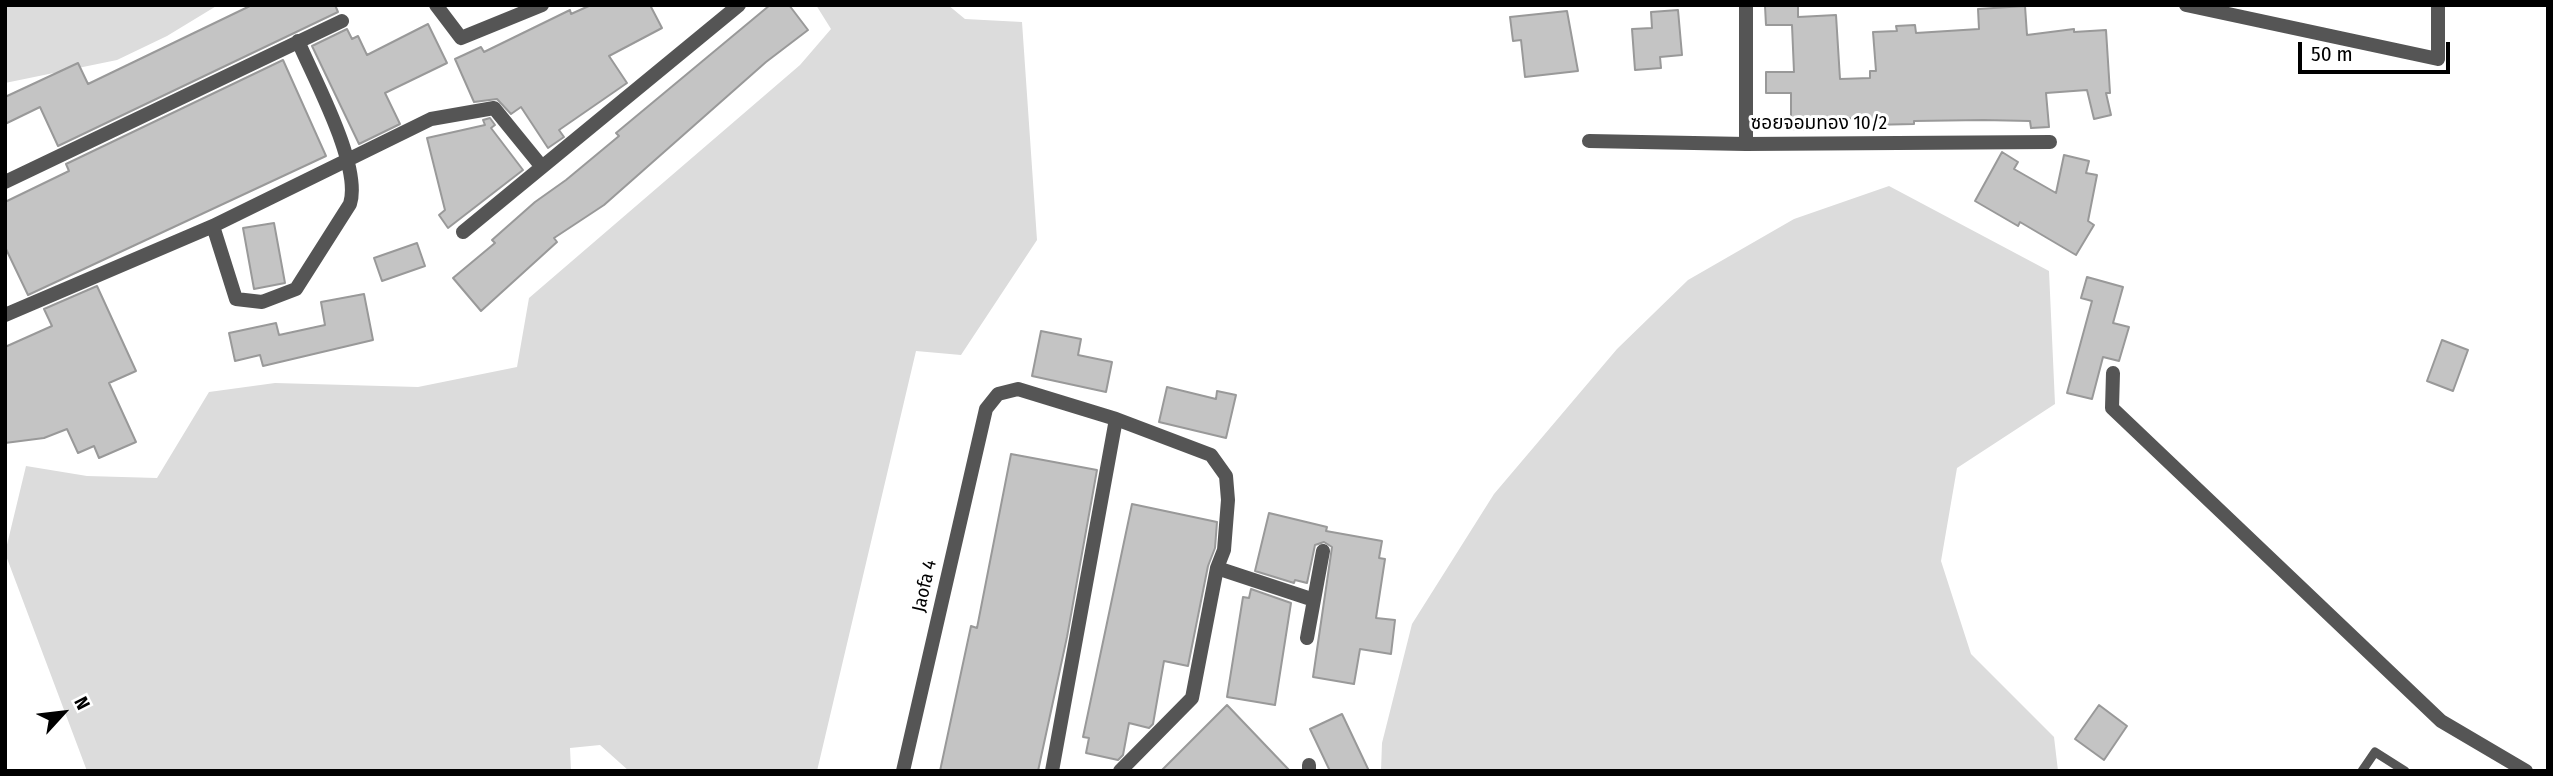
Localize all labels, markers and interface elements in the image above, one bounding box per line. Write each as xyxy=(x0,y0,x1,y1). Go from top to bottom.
scale bar xyxy=(2301,28,2453,72)
text: 50 m xyxy=(2311,41,2353,67)
street label: ซอยจอมทอง 10/2 xyxy=(1751,113,1887,135)
street label: Jaofa 4 xyxy=(908,558,942,614)
north arrow xyxy=(28,678,98,748)
text: N xyxy=(69,693,95,714)

